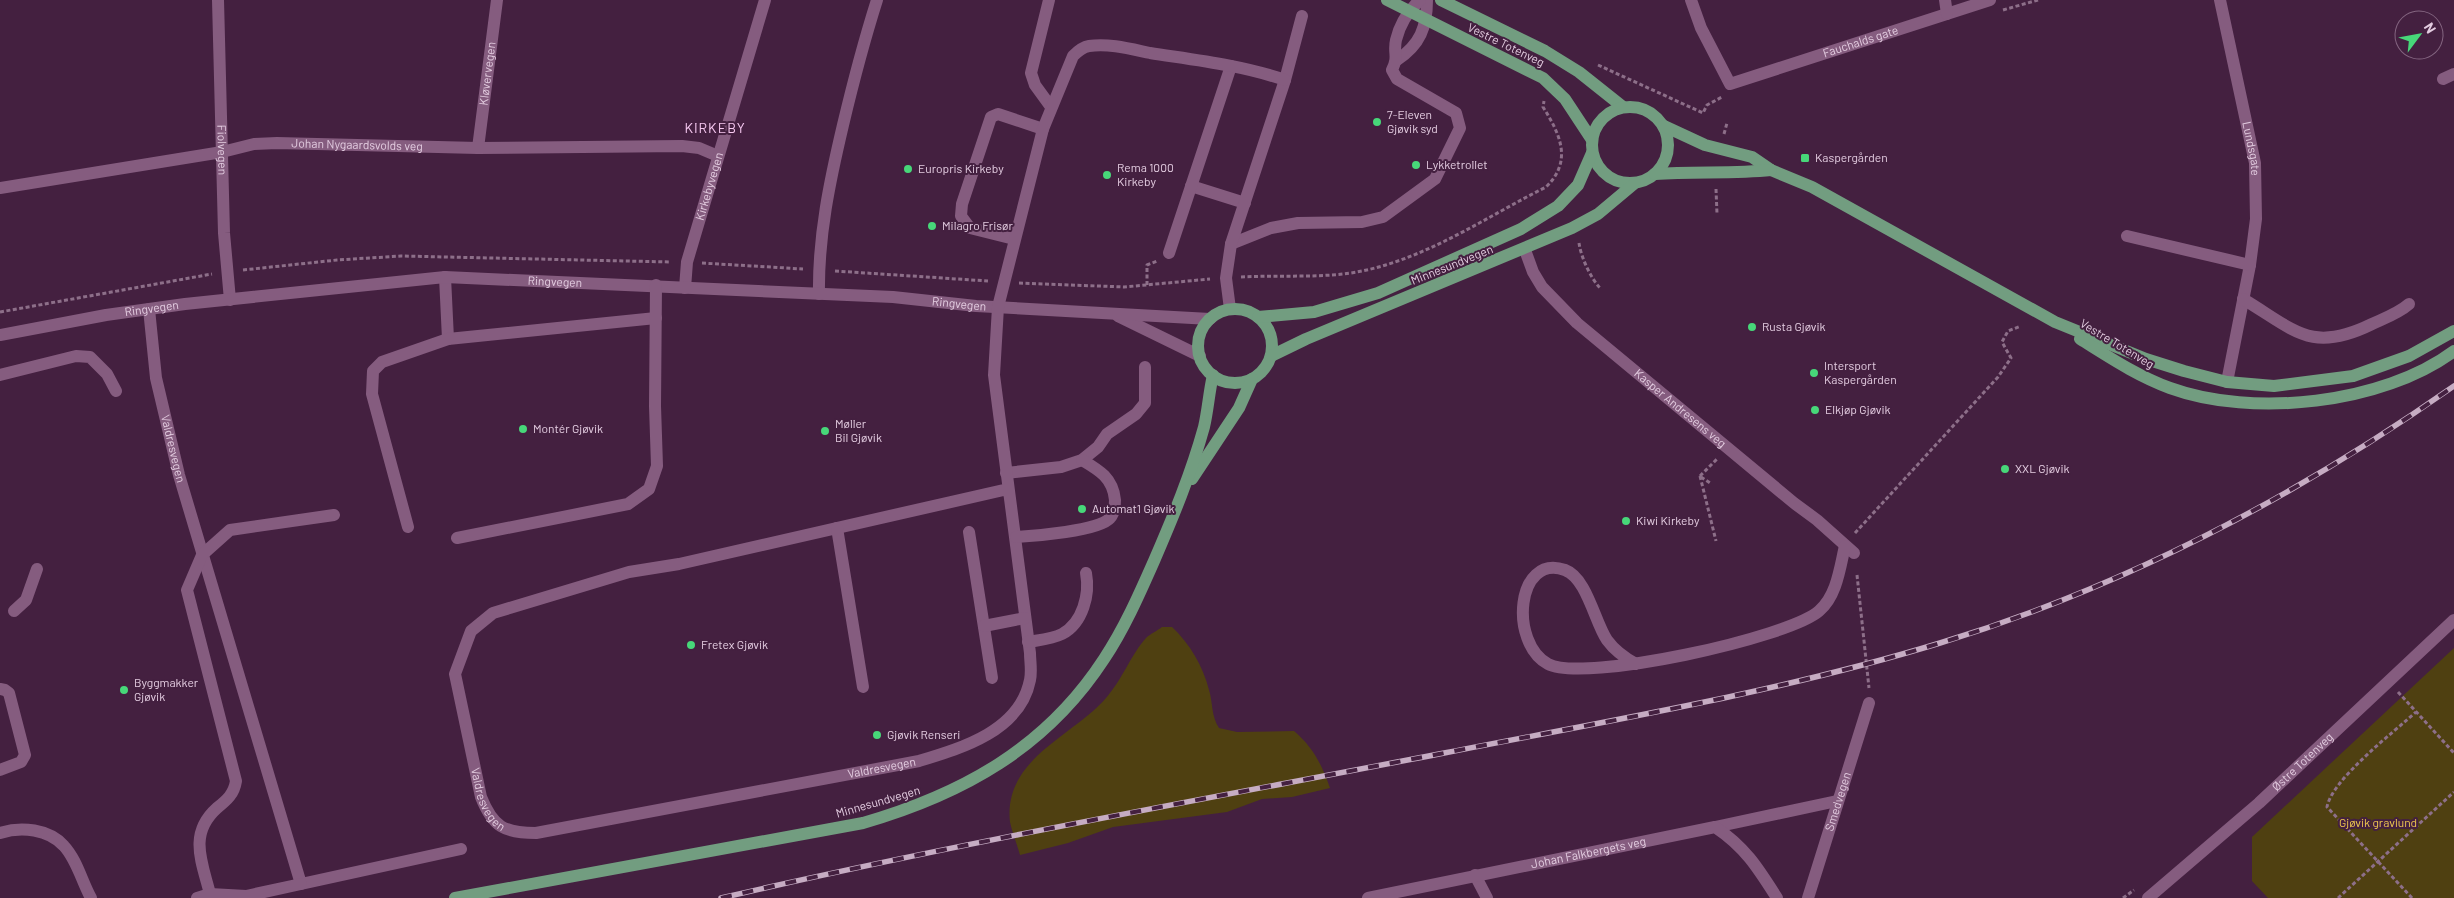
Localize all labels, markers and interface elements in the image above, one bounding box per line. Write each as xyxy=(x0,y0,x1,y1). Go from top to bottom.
north arrow xyxy=(2394,10,2444,60)
street label: Vestre Totenveg xyxy=(1466,19,1547,69)
text: N xyxy=(2421,19,2440,36)
street label: Fauchalds gate xyxy=(1821,22,1900,60)
street label: Kløvervegen xyxy=(476,41,498,106)
place label: 7-Eleven Gjøvik syd xyxy=(1387,107,1438,135)
marker: 7-Eleven Gjøvik syd xyxy=(1371,116,1383,128)
district label: KIRKEBY xyxy=(684,119,746,136)
street label: Lundsgate xyxy=(2240,120,2263,176)
street label: Fiolvegen xyxy=(215,125,231,175)
street label: Johan Nygaardsvolds veg xyxy=(291,135,423,153)
street label: Kirkebyvegen xyxy=(692,150,725,222)
place label: Kaspergården xyxy=(1815,150,1888,164)
marker: Kaspergården xyxy=(1799,152,1811,164)
place label: Lykketrollet xyxy=(1426,157,1488,171)
marker: Lykketrollet xyxy=(1410,159,1422,171)
place label: Rema 1000 Kirkeby xyxy=(1117,160,1174,188)
place label: Europris Kirkeby xyxy=(918,161,1004,175)
marker: Europris Kirkeby xyxy=(902,163,914,175)
marker: Rema 1000 Kirkeby xyxy=(1101,169,1113,181)
place label: Milagro Frisør xyxy=(942,218,1013,232)
marker: Milagro Frisør xyxy=(926,220,938,232)
street label: Minnesundvegen xyxy=(1409,241,1495,287)
street label: Ringvegen xyxy=(527,273,582,289)
street label: Ringvegen xyxy=(931,293,987,313)
street label: Ringvegen xyxy=(124,297,180,318)
street label: Vestre Totenveg xyxy=(2078,316,2157,371)
place label: Rusta Gjøvik xyxy=(1762,319,1826,333)
marker: Rusta Gjøvik xyxy=(1746,321,1758,333)
place label: Intersport Kaspergården xyxy=(1824,358,1897,386)
street label: Kasper Andresens veg xyxy=(1632,366,1729,450)
marker: Intersport Kaspergården xyxy=(1808,367,1820,379)
place label: Elkjøp Gjøvik xyxy=(1825,402,1891,416)
marker: Elkjøp Gjøvik xyxy=(1809,404,1821,416)
street label: Valdresvegen xyxy=(159,413,189,484)
place label: Møller Bil Gjøvik xyxy=(835,416,882,444)
place label: Montér Gjøvik xyxy=(533,421,603,435)
marker: Montér Gjøvik xyxy=(517,423,529,435)
marker: Møller Bil Gjøvik xyxy=(819,425,831,437)
place label: XXL Gjøvik xyxy=(2015,461,2070,475)
marker: XXL Gjøvik xyxy=(1999,463,2011,475)
place label: Automat1 Gjøvik xyxy=(1092,501,1175,515)
marker: Automat1 Gjøvik xyxy=(1076,503,1088,515)
place label: Kiwi Kirkeby xyxy=(1636,513,1700,527)
marker: Kiwi Kirkeby xyxy=(1620,515,1632,527)
place label: Fretex Gjøvik xyxy=(701,637,768,651)
marker: Fretex Gjøvik xyxy=(685,639,697,651)
place label: Byggmakker Gjøvik xyxy=(134,675,199,703)
marker: Byggmakker Gjøvik xyxy=(118,684,130,696)
place label: Gjøvik Renseri xyxy=(887,727,960,741)
marker: Gjøvik Renseri xyxy=(871,729,883,741)
street label: Østre Totenveg xyxy=(2269,729,2335,793)
street label: Valdresvegen xyxy=(846,754,917,780)
street label: Valdresvegen xyxy=(469,766,508,833)
street label: Smedvegen xyxy=(1821,770,1853,833)
street label: Minnesundvegen xyxy=(834,782,922,820)
park label: Gjøvik gravlund xyxy=(2339,815,2417,829)
street label: Johan Falkbergets veg xyxy=(1529,833,1647,871)

